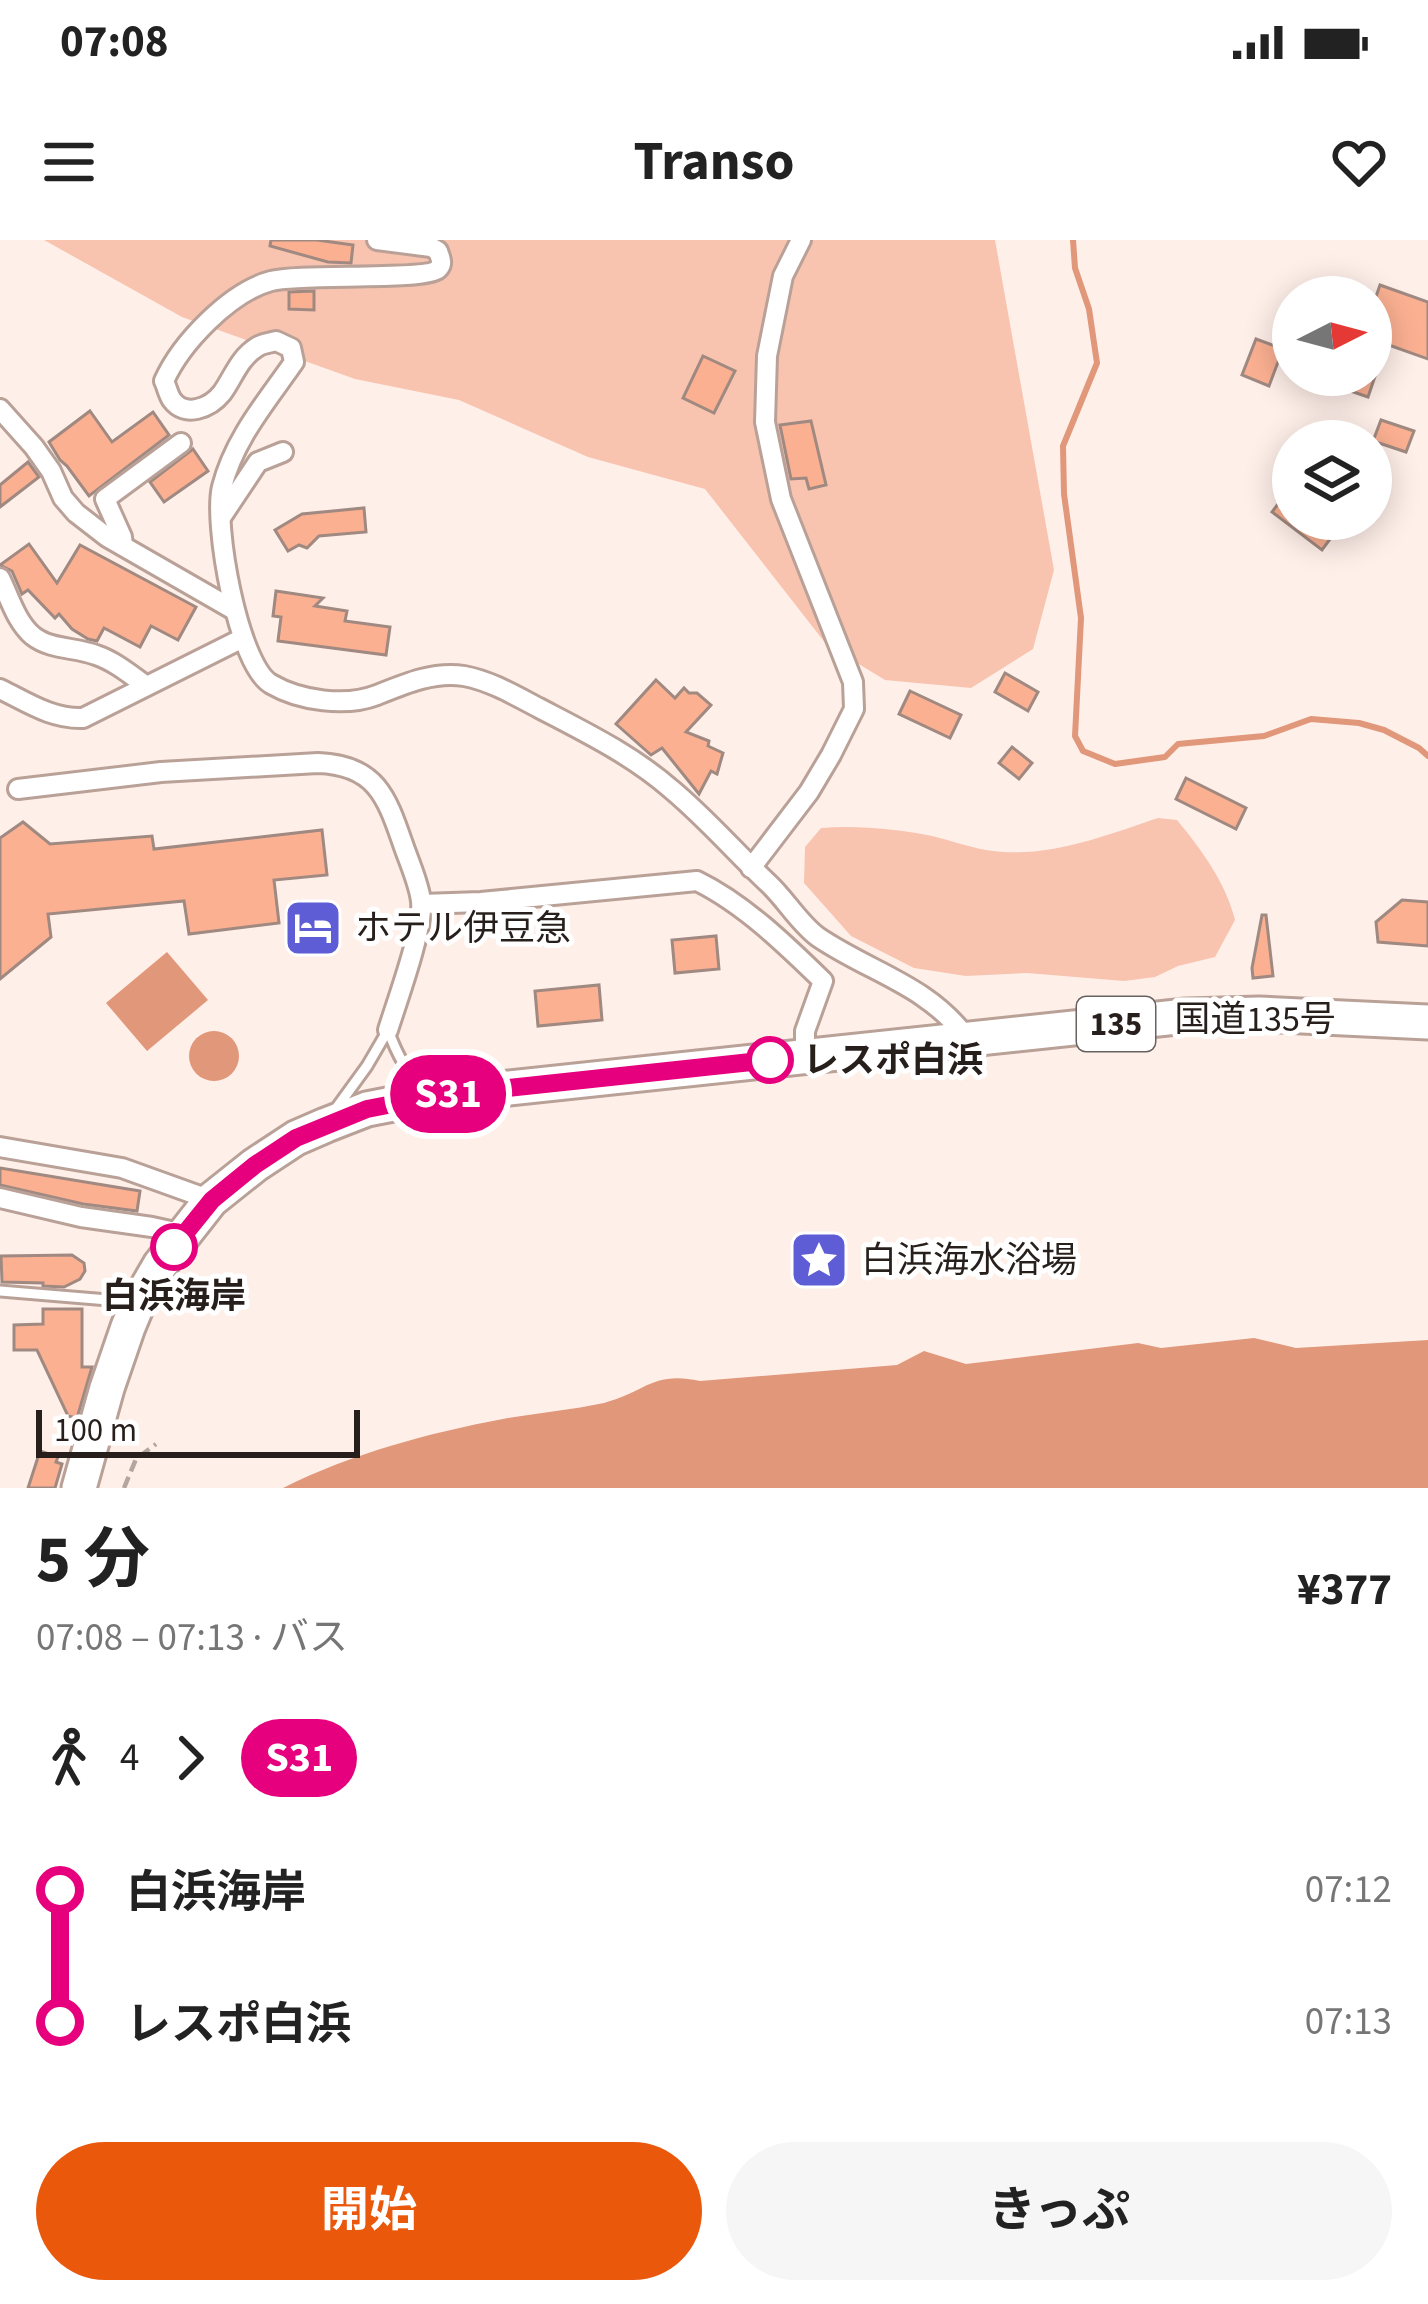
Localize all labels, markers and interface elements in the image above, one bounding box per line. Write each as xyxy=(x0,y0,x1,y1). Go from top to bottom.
text: 07:08 xyxy=(60,10,169,74)
text: Transo xyxy=(634,124,794,201)
icon: menu xyxy=(36,129,102,195)
icon: heart xyxy=(1326,129,1392,195)
north arrow xyxy=(1272,276,1392,396)
map controls xyxy=(1272,276,1392,540)
button: layers xyxy=(1272,420,1392,540)
hotel icon: ホテル伊豆急 xyxy=(282,897,344,959)
place label: ホテル伊豆急 xyxy=(355,903,571,954)
street label: 国道135号 xyxy=(1174,994,1336,1045)
road number: 135 xyxy=(1077,997,1155,1051)
place label: レスポ白浜 xyxy=(803,1035,983,1086)
marker: レスポ白浜 xyxy=(748,1038,792,1082)
line badge: S31 xyxy=(379,1055,517,1133)
text: S31 xyxy=(414,1064,482,1124)
marker: 白浜海岸 xyxy=(152,1225,196,1269)
place icon: 白浜海水浴場 xyxy=(788,1229,850,1291)
place label: 白浜海水浴場 xyxy=(861,1235,1077,1286)
place label: 白浜海岸 xyxy=(102,1271,246,1322)
scale bar xyxy=(36,1404,360,1457)
text: 100 m xyxy=(54,1407,137,1454)
text: 5 分 xyxy=(36,1513,150,1607)
text: ¥377 xyxy=(1297,1558,1392,1622)
text: 07:08 – 07:13 · バス xyxy=(36,1610,348,1666)
icon: walk xyxy=(36,1725,102,1791)
icon: forward xyxy=(157,1725,223,1791)
text: S31 xyxy=(265,1728,333,1788)
text: 4 xyxy=(120,1730,139,1786)
text: 白浜海岸 xyxy=(126,1861,306,1925)
text: 07:12 xyxy=(1305,1862,1392,1918)
text: レスポ白浜 xyxy=(126,1993,351,2057)
text: 07:13 xyxy=(1305,1994,1392,2050)
button: 開始 xyxy=(36,2142,702,2280)
button: きっぷ xyxy=(726,2142,1392,2280)

